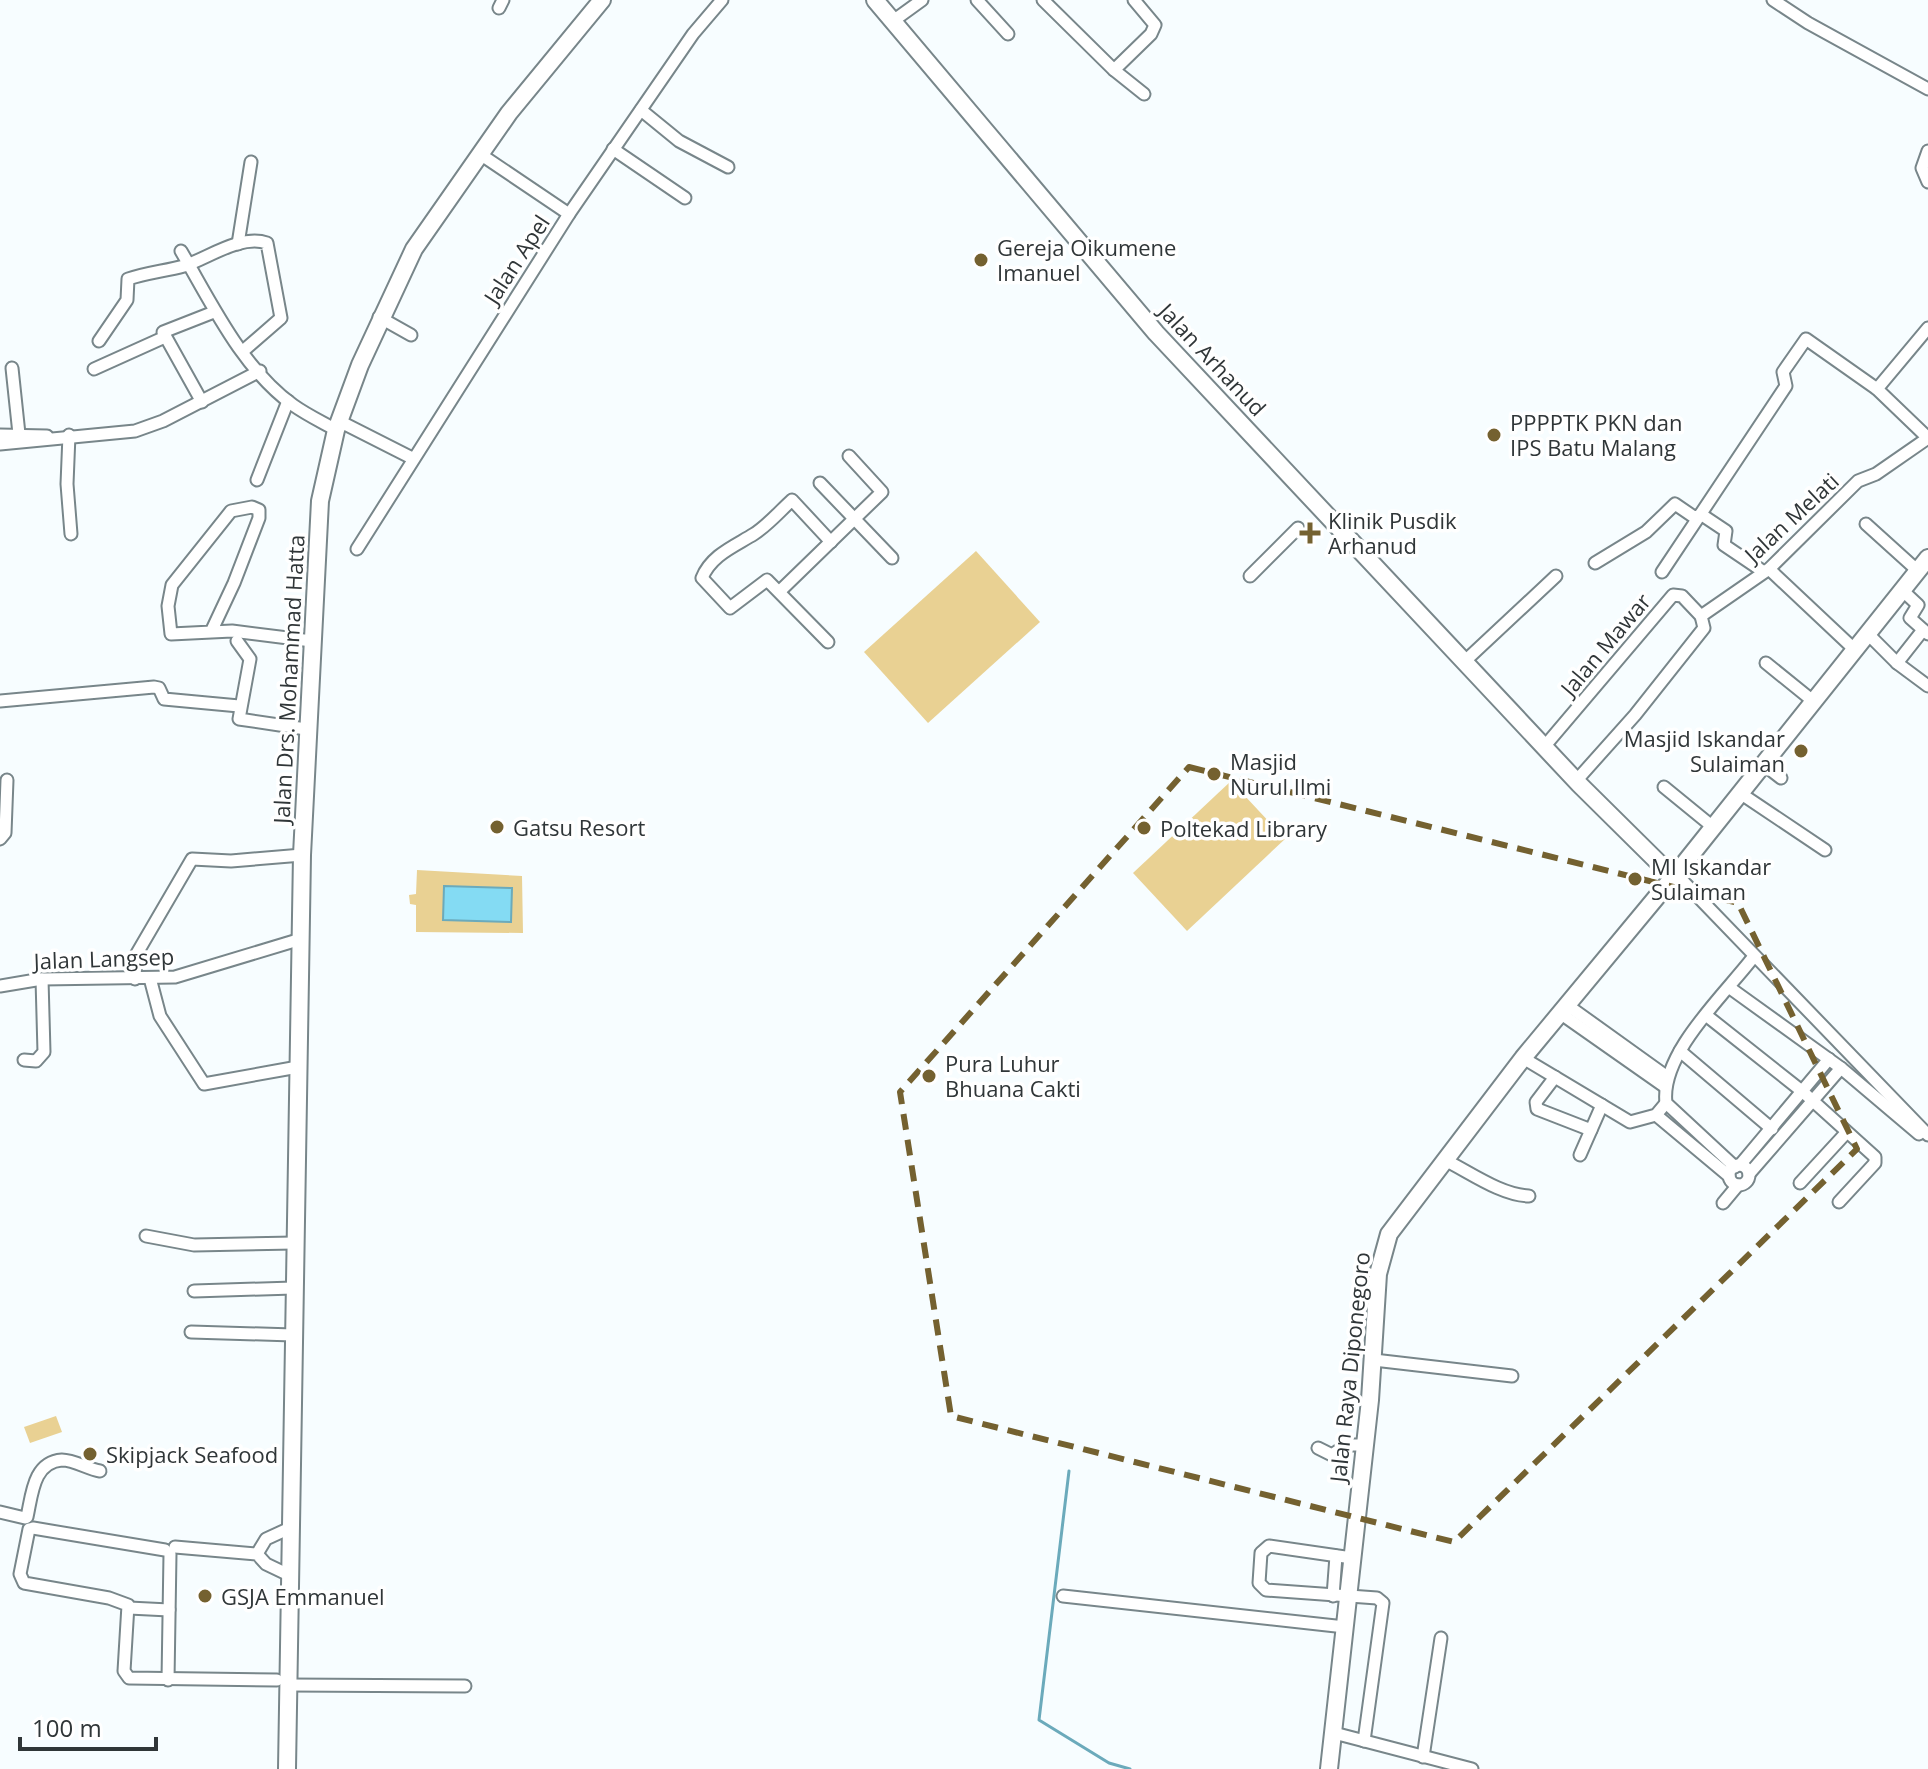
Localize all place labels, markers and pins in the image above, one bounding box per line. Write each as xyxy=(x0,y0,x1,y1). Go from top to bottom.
place label: Gereja Oikumene Imanuel xyxy=(997,232,1176,287)
marker: Gereja Oikumene Imanuel xyxy=(972,251,990,269)
place label: PPPPTK PKN dan IPS Batu Malang xyxy=(1510,407,1682,462)
marker: PPPPTK PKN dan IPS Batu Malang xyxy=(1485,426,1503,444)
place label: Klinik Pusdik Arhanud xyxy=(1328,505,1457,560)
marker: Klinik Pusdik Arhanud xyxy=(1299,522,1321,544)
place label: Masjid Iskandar Sulaiman xyxy=(1624,723,1785,778)
marker: Masjid Iskandar Sulaiman xyxy=(1792,742,1810,760)
place label: Masjid Nurul Ilmi xyxy=(1230,746,1331,801)
marker: Masjid Nurul Ilmi xyxy=(1205,765,1223,783)
place label: Gatsu Resort xyxy=(513,812,645,842)
place label: Poltekad Library xyxy=(1160,813,1328,843)
marker: Gatsu Resort xyxy=(488,818,506,836)
marker: Poltekad Library xyxy=(1135,819,1153,837)
place label: MI Iskandar Sulaiman xyxy=(1651,851,1771,906)
marker: MI Iskandar Sulaiman xyxy=(1626,870,1644,888)
place label: Pura Luhur Bhuana Cakti xyxy=(945,1048,1081,1103)
marker: Pura Luhur Bhuana Cakti xyxy=(920,1067,938,1085)
place label: Skipjack Seafood xyxy=(106,1439,278,1469)
marker: Skipjack Seafood xyxy=(81,1445,99,1463)
place label: GSJA Emmanuel xyxy=(221,1581,385,1611)
marker: GSJA Emmanuel xyxy=(196,1587,214,1605)

